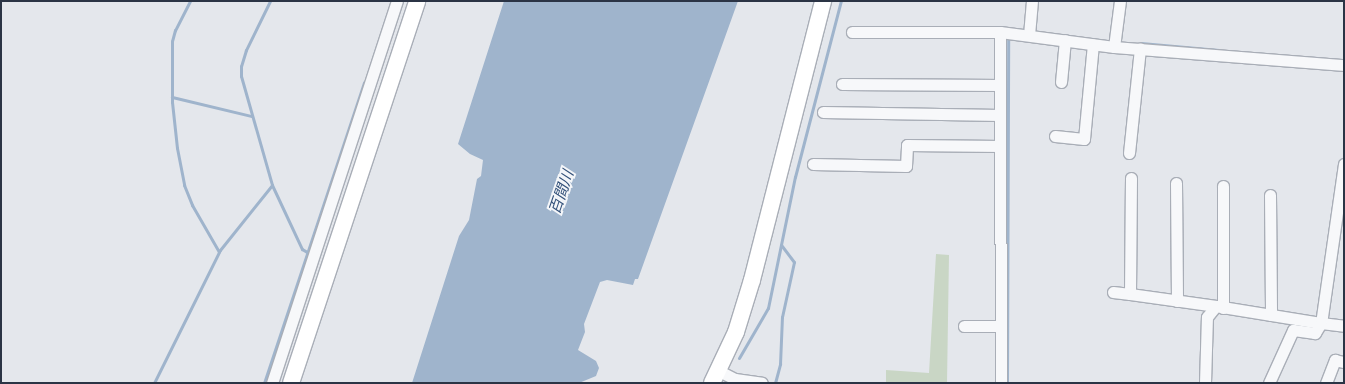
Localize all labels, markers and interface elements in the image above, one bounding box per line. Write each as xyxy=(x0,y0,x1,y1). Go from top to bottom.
water label: 百間川 xyxy=(545,168,577,216)

